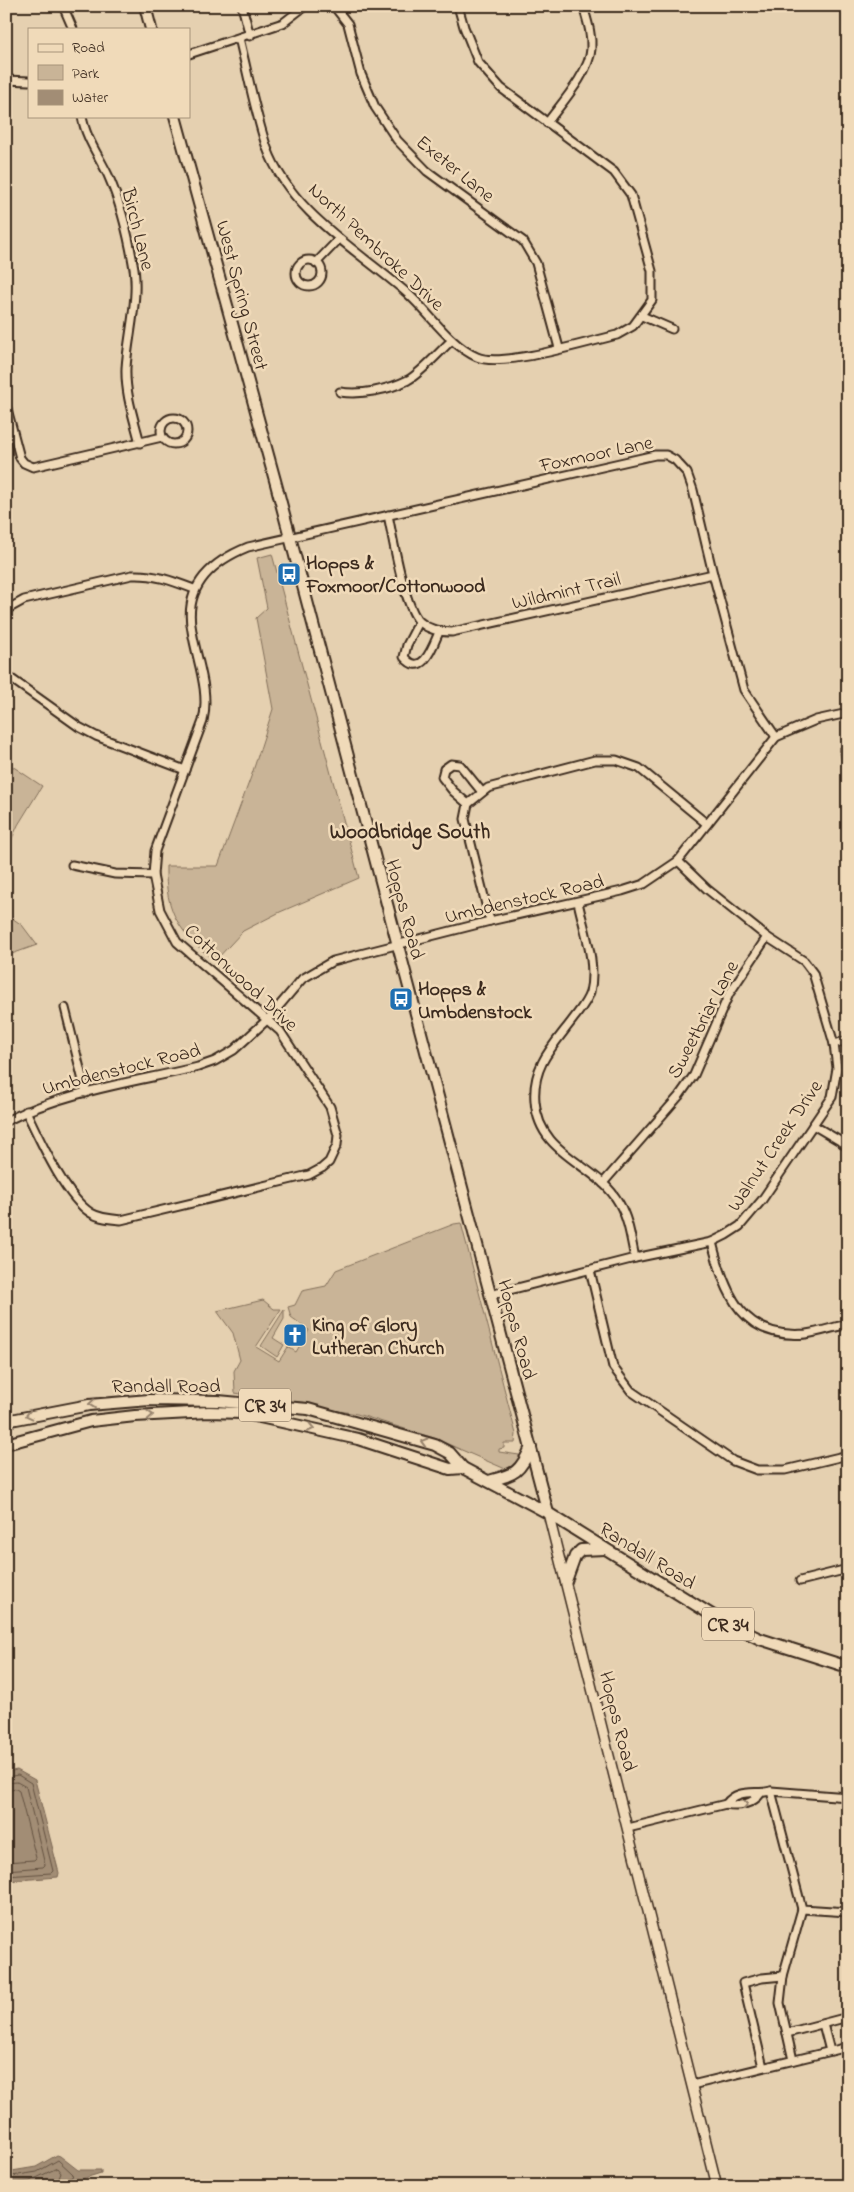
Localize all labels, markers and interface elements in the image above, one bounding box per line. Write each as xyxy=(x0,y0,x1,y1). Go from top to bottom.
legend xyxy=(28,28,190,118)
text: Road xyxy=(72,37,105,59)
text: Park xyxy=(72,63,100,85)
text: Water xyxy=(72,87,108,109)
street label: Exeter Lane xyxy=(409,129,500,211)
street label: North Pembroke Drive xyxy=(301,177,450,319)
street label: Birch Lane xyxy=(112,185,161,274)
street label: West Spring Street xyxy=(206,217,275,374)
street label: Foxmoor Lane xyxy=(536,429,656,482)
place label: Hopps & Foxmoor/Cottonwood xyxy=(305,550,486,602)
bus stop icon: Hopps & Foxmoor/Cottonwood xyxy=(276,561,302,587)
street label: Wildmint Trail xyxy=(509,566,624,619)
district label: Woodbridge South xyxy=(330,818,490,850)
street label: Hopps Road xyxy=(376,856,431,963)
street label: Umbdenstock Road xyxy=(442,868,607,933)
street label: Cottonwood Drive xyxy=(177,918,304,1040)
street label: Sweetbriar Lane xyxy=(661,956,748,1084)
place label: Hopps & Umbdenstock xyxy=(418,976,533,1028)
bus stop icon: Hopps & Umbdenstock xyxy=(388,986,414,1012)
street label: Umbdenstock Road xyxy=(39,1037,204,1104)
street label: Walnut Creek Drive xyxy=(721,1075,831,1218)
street label: Hopps Road xyxy=(488,1276,543,1383)
place label: King of Glory Lutheran Church xyxy=(312,1312,444,1364)
church icon: King of Glory Lutheran Church xyxy=(282,1322,308,1348)
street label: Randall Road xyxy=(112,1373,220,1402)
road number: CR 34 xyxy=(239,1388,291,1422)
one-way arrow xyxy=(88,1398,96,1409)
one-way arrow xyxy=(25,1409,34,1420)
one-way arrow xyxy=(146,1410,154,1420)
one-way arrow xyxy=(306,1422,315,1433)
one-way arrow xyxy=(421,1437,429,1447)
street label: Randall Road xyxy=(593,1516,701,1598)
road number: CR 34 xyxy=(702,1608,754,1640)
street label: Hopps Road xyxy=(590,1668,643,1775)
one-way arrow xyxy=(741,1799,750,1810)

